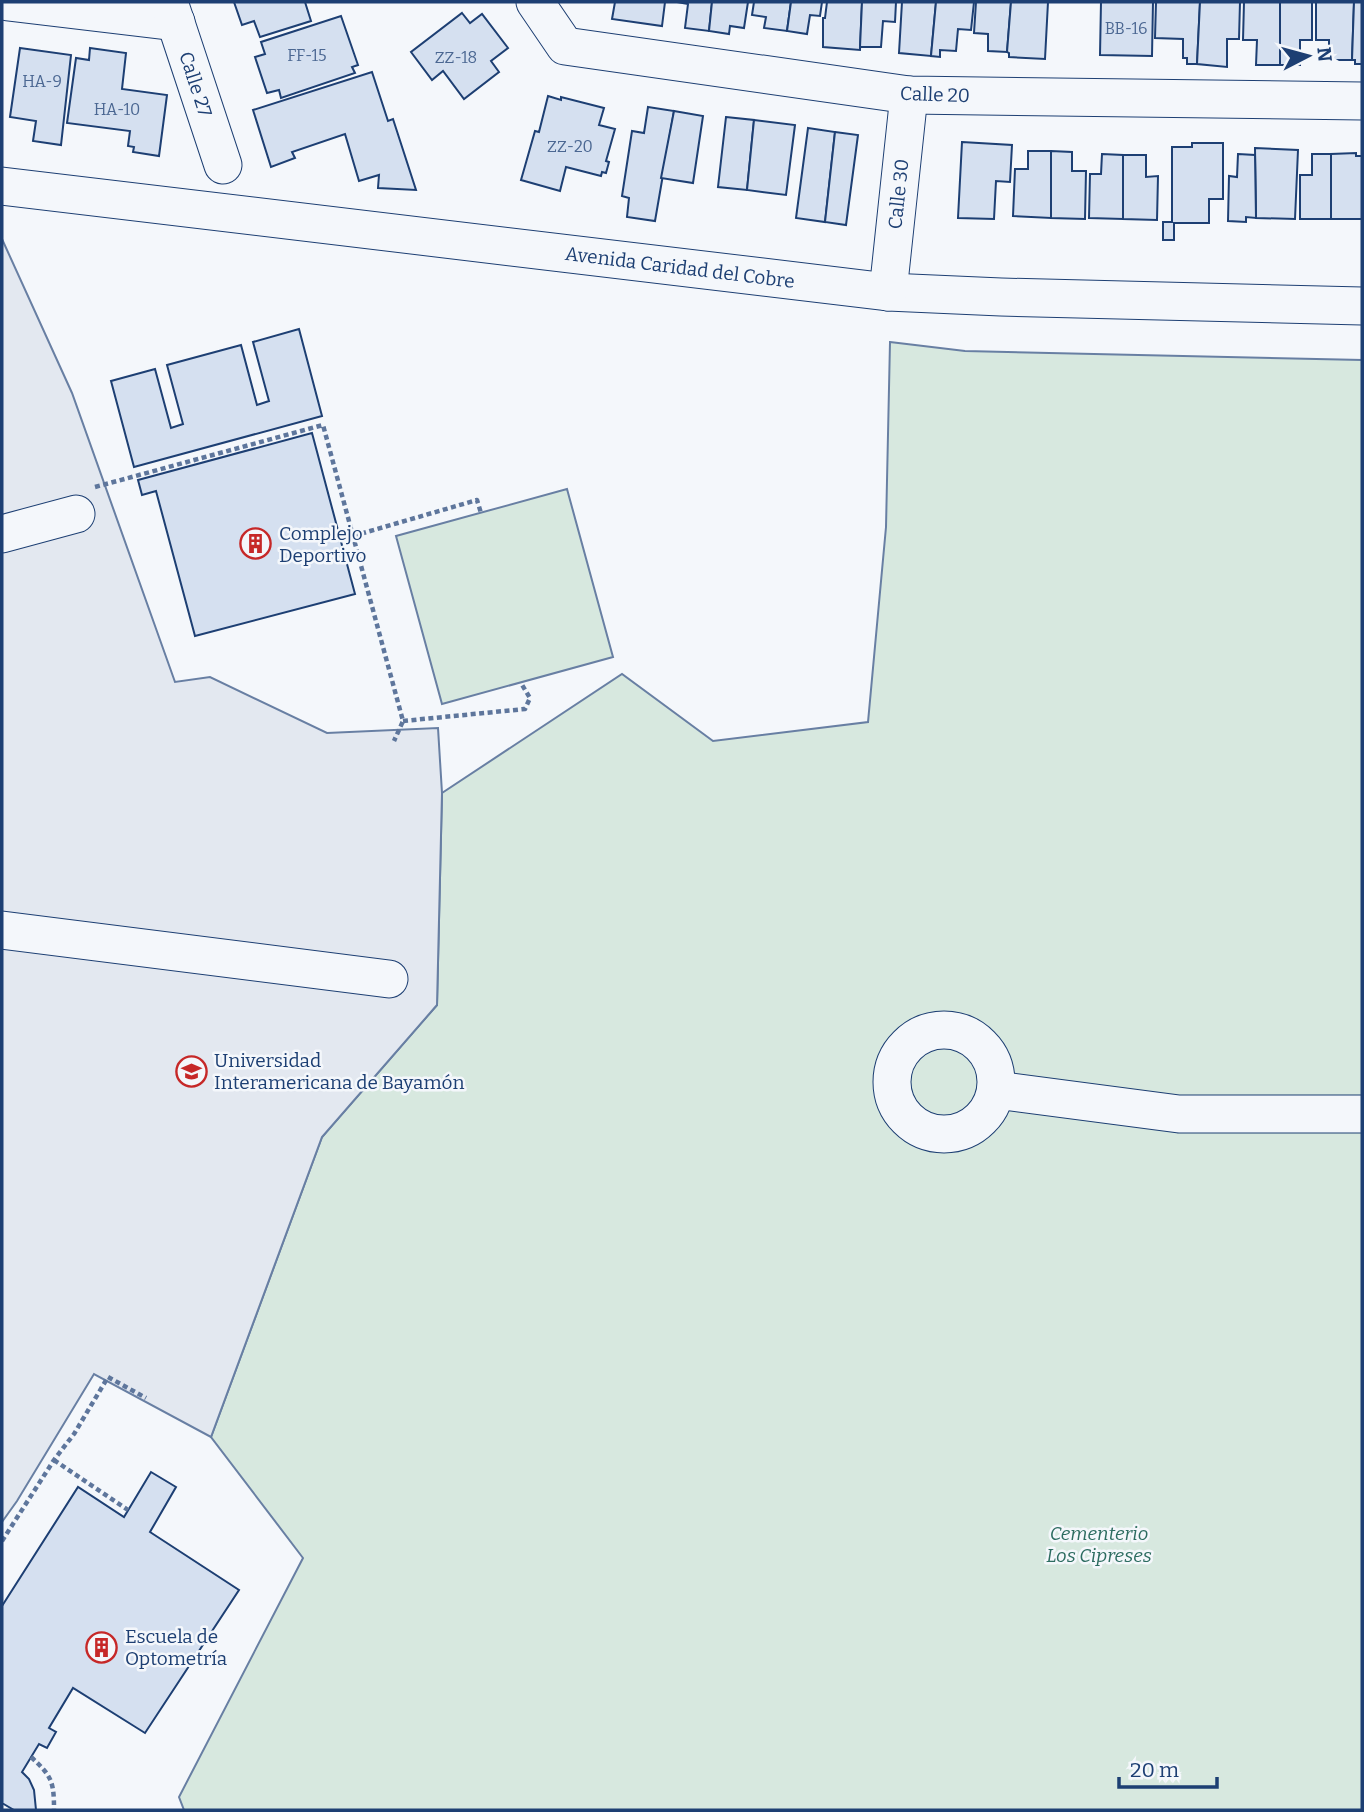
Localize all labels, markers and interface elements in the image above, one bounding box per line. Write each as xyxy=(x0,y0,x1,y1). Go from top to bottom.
house number: BB-16 xyxy=(1105,19,1147,38)
north arrow xyxy=(1273,21,1343,91)
house number: FF-15 xyxy=(287,46,327,65)
text: N xyxy=(1312,46,1337,63)
house number: ZZ-18 xyxy=(435,48,477,67)
street label: Calle 27 xyxy=(174,49,217,120)
house number: HA-9 xyxy=(22,72,62,91)
street label: Calle 20 xyxy=(900,82,970,107)
house number: HA-10 xyxy=(94,100,140,119)
house number: ZZ-20 xyxy=(547,137,593,156)
street label: Calle 30 xyxy=(883,158,914,230)
street label: Avenida Caridad del Cobre xyxy=(564,242,796,293)
place label: Complejo Deportivo xyxy=(279,522,366,567)
building icon: Complejo Deportivo xyxy=(239,527,273,561)
place label: Universidad Interamericana de Bayamón xyxy=(214,1049,465,1094)
school or university icon: Universidad Interamericana de Bayamón xyxy=(174,1054,208,1088)
park label: Cementerio Los Cipreses xyxy=(1046,1522,1152,1567)
place label: Escuela de Optometría xyxy=(125,1625,228,1670)
building icon: Escuela de Optometría xyxy=(85,1630,119,1664)
scale bar xyxy=(1119,1745,1217,1789)
text: 20 m xyxy=(1130,1757,1179,1783)

